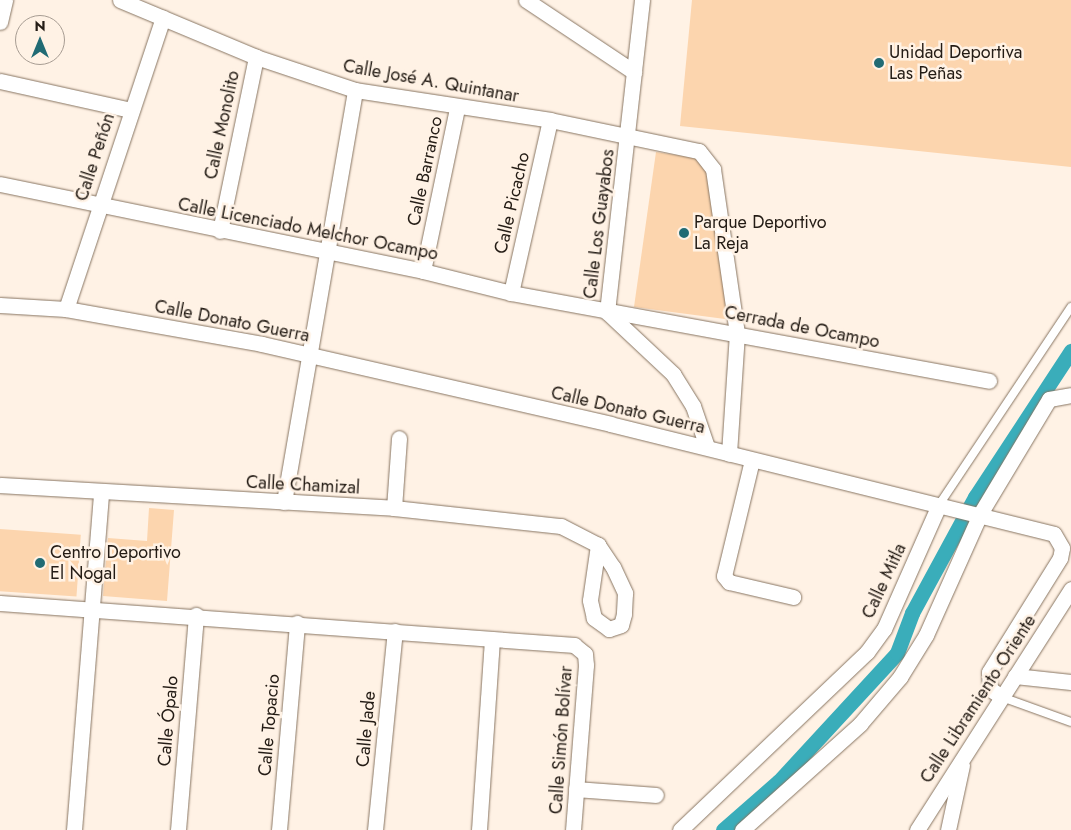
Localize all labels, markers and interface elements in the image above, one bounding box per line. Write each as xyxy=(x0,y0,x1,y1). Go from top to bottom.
north arrow xyxy=(15,15,65,65)
text: N xyxy=(34,16,46,36)
place label: Unidad Deportiva Las Peñas xyxy=(889,42,1022,84)
street label: Calle José A. Quintanar xyxy=(341,55,521,107)
marker: Unidad Deportiva Las Peñas xyxy=(873,57,885,69)
street label: Calle Monolito xyxy=(200,69,244,181)
street label: Calle Peñón xyxy=(71,110,119,204)
street label: Calle Barranco xyxy=(403,114,447,228)
street label: Calle Los Guayabos xyxy=(579,148,619,300)
street label: Calle Picacho xyxy=(490,150,534,256)
street label: Calle Licenciado Melchor Ocampo xyxy=(176,193,440,265)
place label: Parque Deportivo La Reja xyxy=(694,212,827,254)
marker: Parque Deportivo La Reja xyxy=(678,227,690,239)
street label: Calle Donato Guerra xyxy=(153,295,311,347)
street label: Cerrada de Ocampo xyxy=(723,301,881,353)
street label: Calle Donato Guerra xyxy=(549,382,707,438)
street label: Calle Chamizal xyxy=(245,471,361,499)
street label: Calle Mitla xyxy=(857,540,911,622)
place label: Centro Deportivo El Nogal xyxy=(50,542,181,584)
marker: Centro Deportivo El Nogal xyxy=(34,557,46,569)
street label: Calle Libramiento Oriente xyxy=(916,611,1040,787)
street label: Calle Simón Bolívar xyxy=(545,665,577,815)
street label: Calle Topacio xyxy=(254,673,284,777)
street label: Calle Ópalo xyxy=(153,675,183,767)
street label: Calle Jade xyxy=(352,690,380,768)

